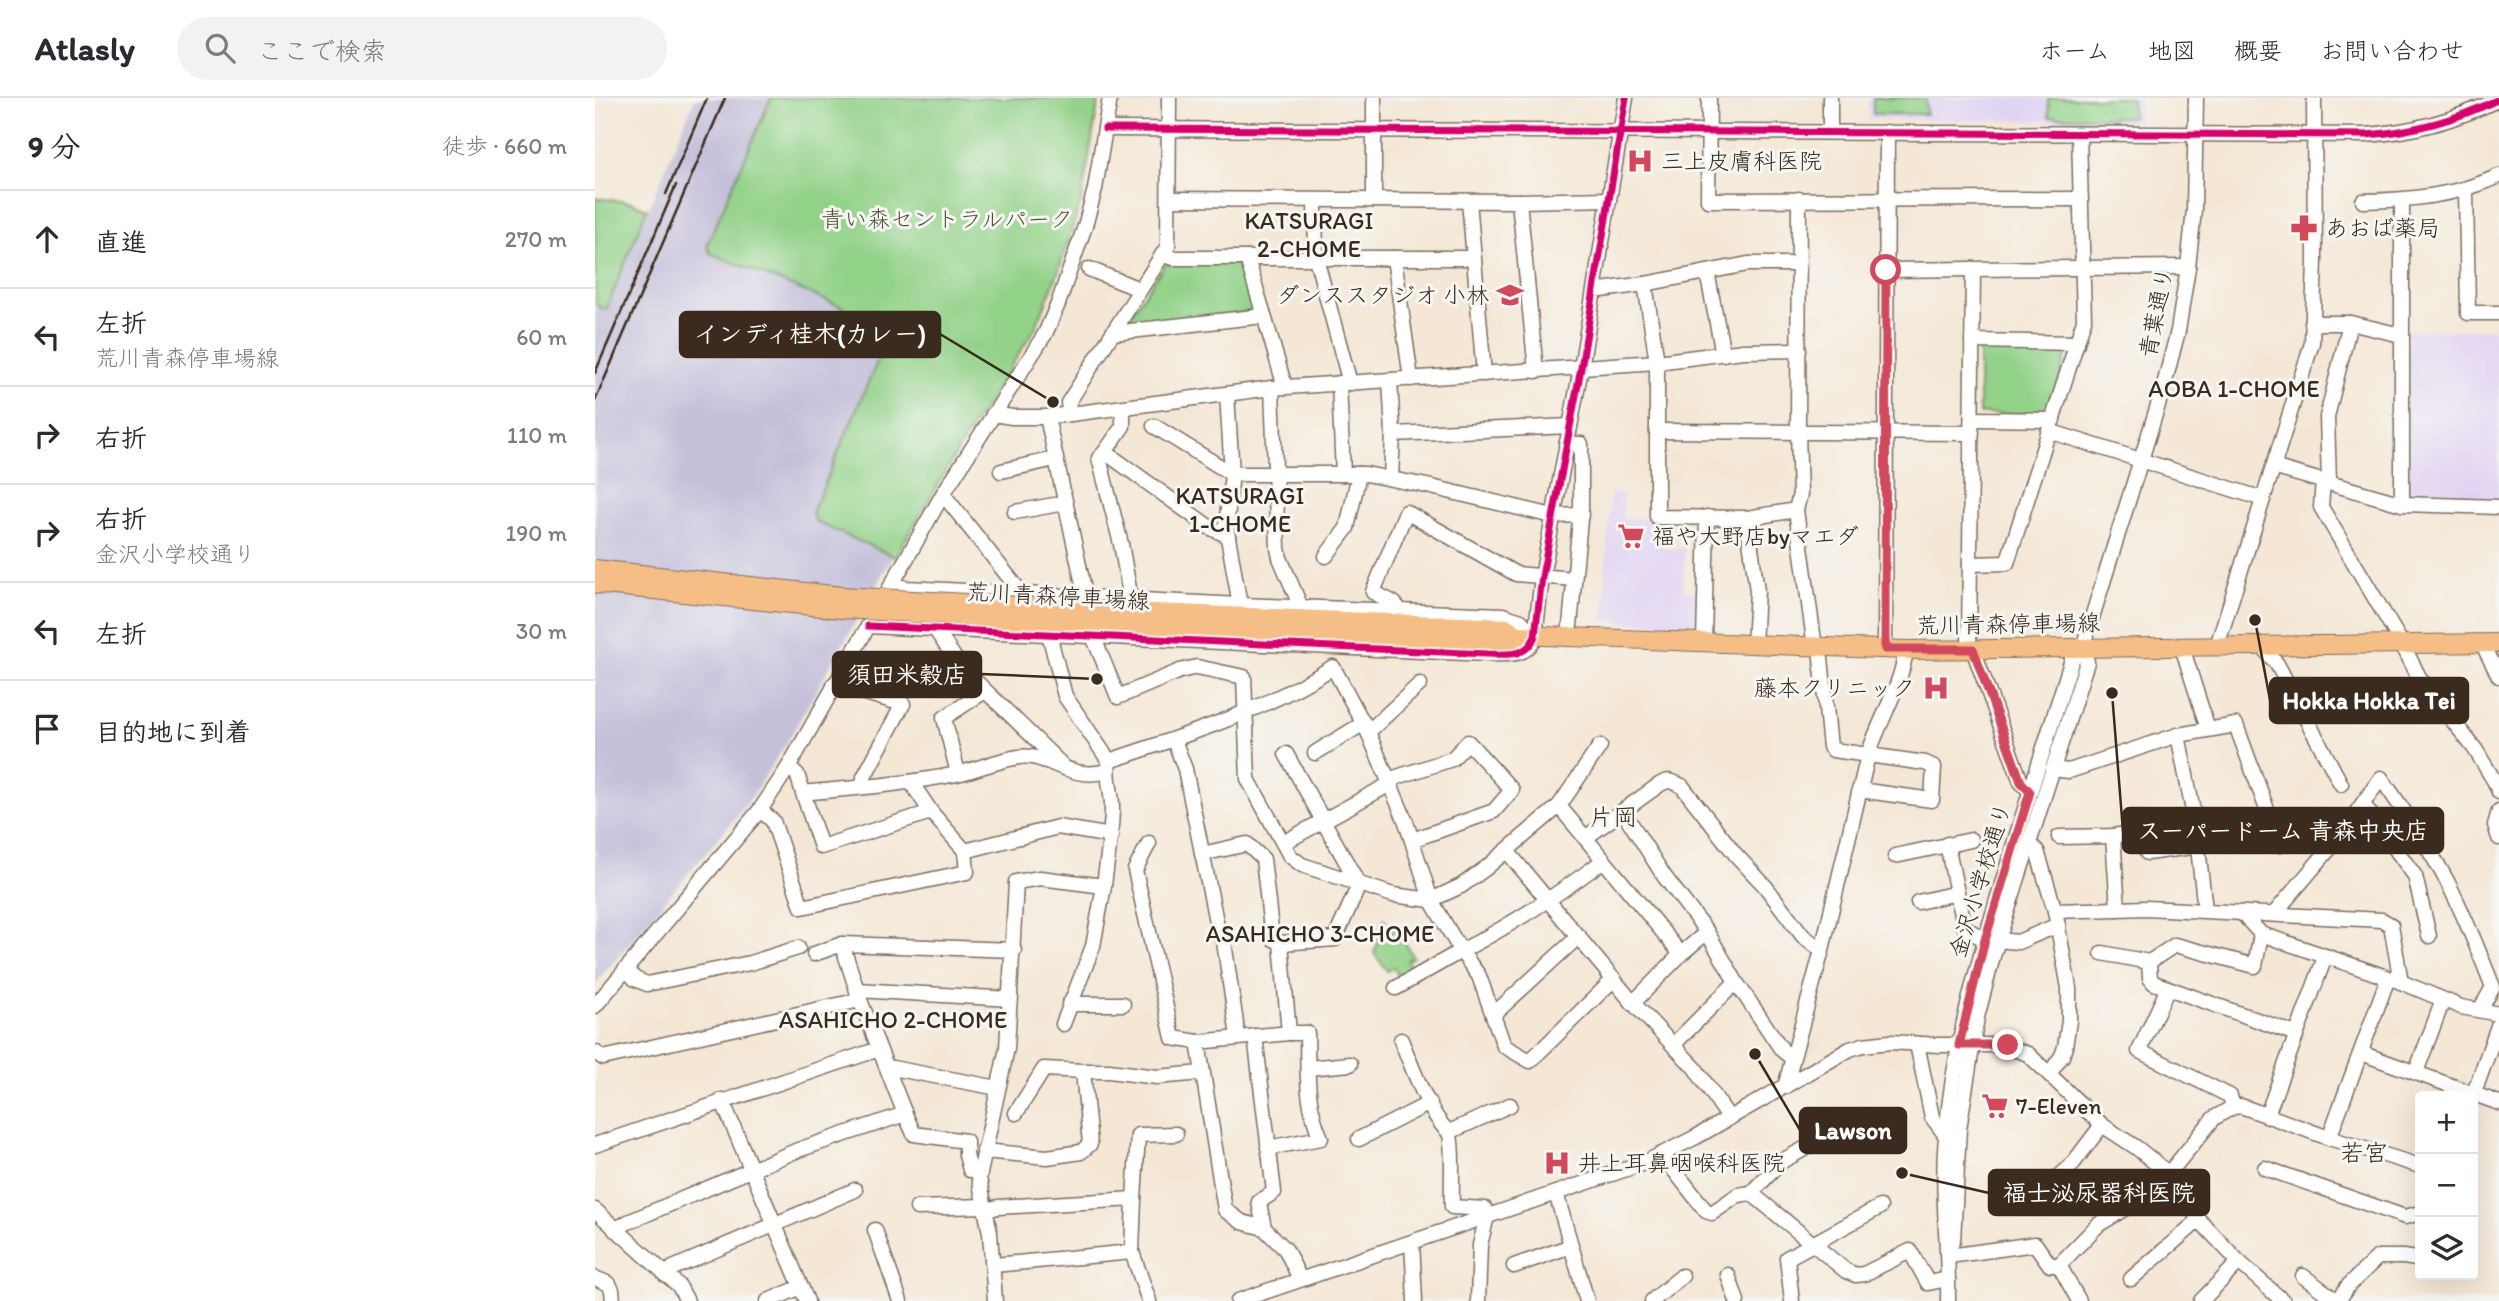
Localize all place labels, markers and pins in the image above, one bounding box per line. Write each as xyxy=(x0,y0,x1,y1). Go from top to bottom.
hospital icon: 三上皮膚科医院 xyxy=(1625,146,1655,176)
place label: 三上皮膚科医院 xyxy=(1661,147,1822,175)
pharmacy icon: あおば薬局 xyxy=(2289,213,2319,243)
place label: あおば薬局 xyxy=(2325,214,2440,242)
school or university icon: ダンススタジオ 小林 xyxy=(1495,280,1525,310)
place label: ダンススタジオ 小林 xyxy=(1276,281,1489,309)
callout: インディ桂木(カレー) xyxy=(680,312,940,357)
supermarket icon: 福や大野店byマエダ xyxy=(1616,521,1646,551)
place label: 福や大野店byマエダ xyxy=(1652,522,1859,550)
callout: 須田米穀店 xyxy=(833,652,981,697)
hospital icon: 藤本クリニック xyxy=(1921,673,1951,703)
place label: 藤本クリニック xyxy=(1754,674,1915,702)
callout: Hokka Hokka Tei xyxy=(2270,678,2468,723)
callout: スーパードーム 青森中央店 xyxy=(2123,808,2443,853)
supermarket icon: 7-Eleven xyxy=(1980,1091,2010,1121)
place label: 7-Eleven xyxy=(2016,1092,2101,1120)
callout: Lawson xyxy=(1800,1108,1906,1153)
hospital icon: 井上耳鼻咽喉科医院 xyxy=(1542,1148,1572,1178)
place label: 井上耳鼻咽喉科医院 xyxy=(1578,1149,1785,1177)
callout: 福士泌尿器科医院 xyxy=(1989,1170,2209,1215)

